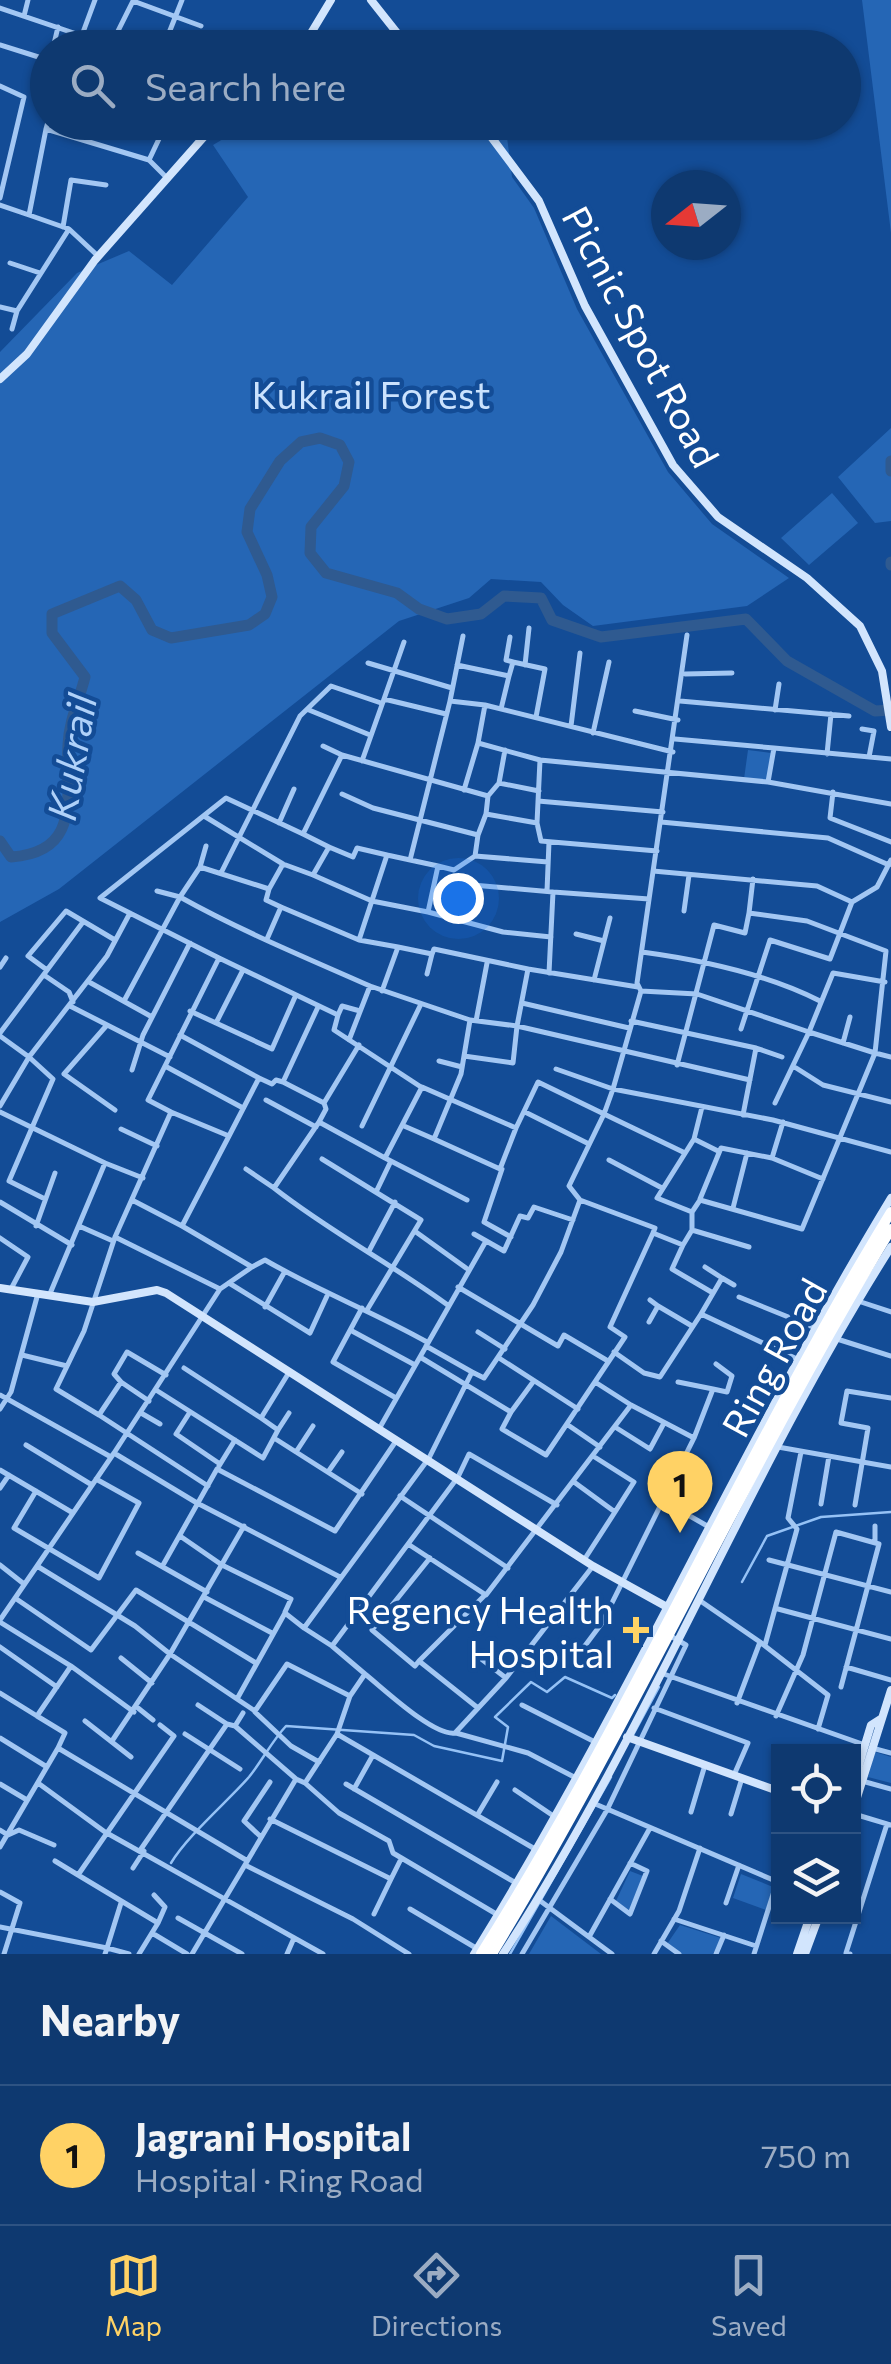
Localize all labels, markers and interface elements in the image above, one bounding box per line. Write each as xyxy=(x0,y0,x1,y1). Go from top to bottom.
search box xyxy=(30,30,861,140)
icon: search xyxy=(65,58,120,113)
text: Search here xyxy=(145,62,346,109)
north arrow xyxy=(651,170,741,260)
street label: Picnic Spot Road xyxy=(553,197,731,475)
park label: Kukrail Forest xyxy=(251,370,491,417)
water label: Kukrail xyxy=(35,689,105,824)
your location xyxy=(433,873,484,924)
street label: Ring Road xyxy=(710,1270,836,1444)
pin: 1 xyxy=(648,1450,712,1533)
place label: Regency Health Hospital xyxy=(347,1585,614,1676)
marker: Regency Health Hospital xyxy=(623,1617,649,1643)
map controls xyxy=(771,1744,861,1924)
button: locate xyxy=(771,1744,861,1834)
button: layers xyxy=(771,1834,861,1924)
text: Nearby xyxy=(40,1993,180,2045)
text: Jagrani Hospital xyxy=(135,2112,411,2159)
text: 1 xyxy=(65,2135,80,2175)
text: 750 m xyxy=(761,2135,851,2175)
text: Hospital · Ring Road xyxy=(135,2159,424,2199)
tab: Map xyxy=(104,2248,162,2342)
tab: Directions xyxy=(371,2248,502,2342)
tab: Saved xyxy=(711,2248,787,2342)

